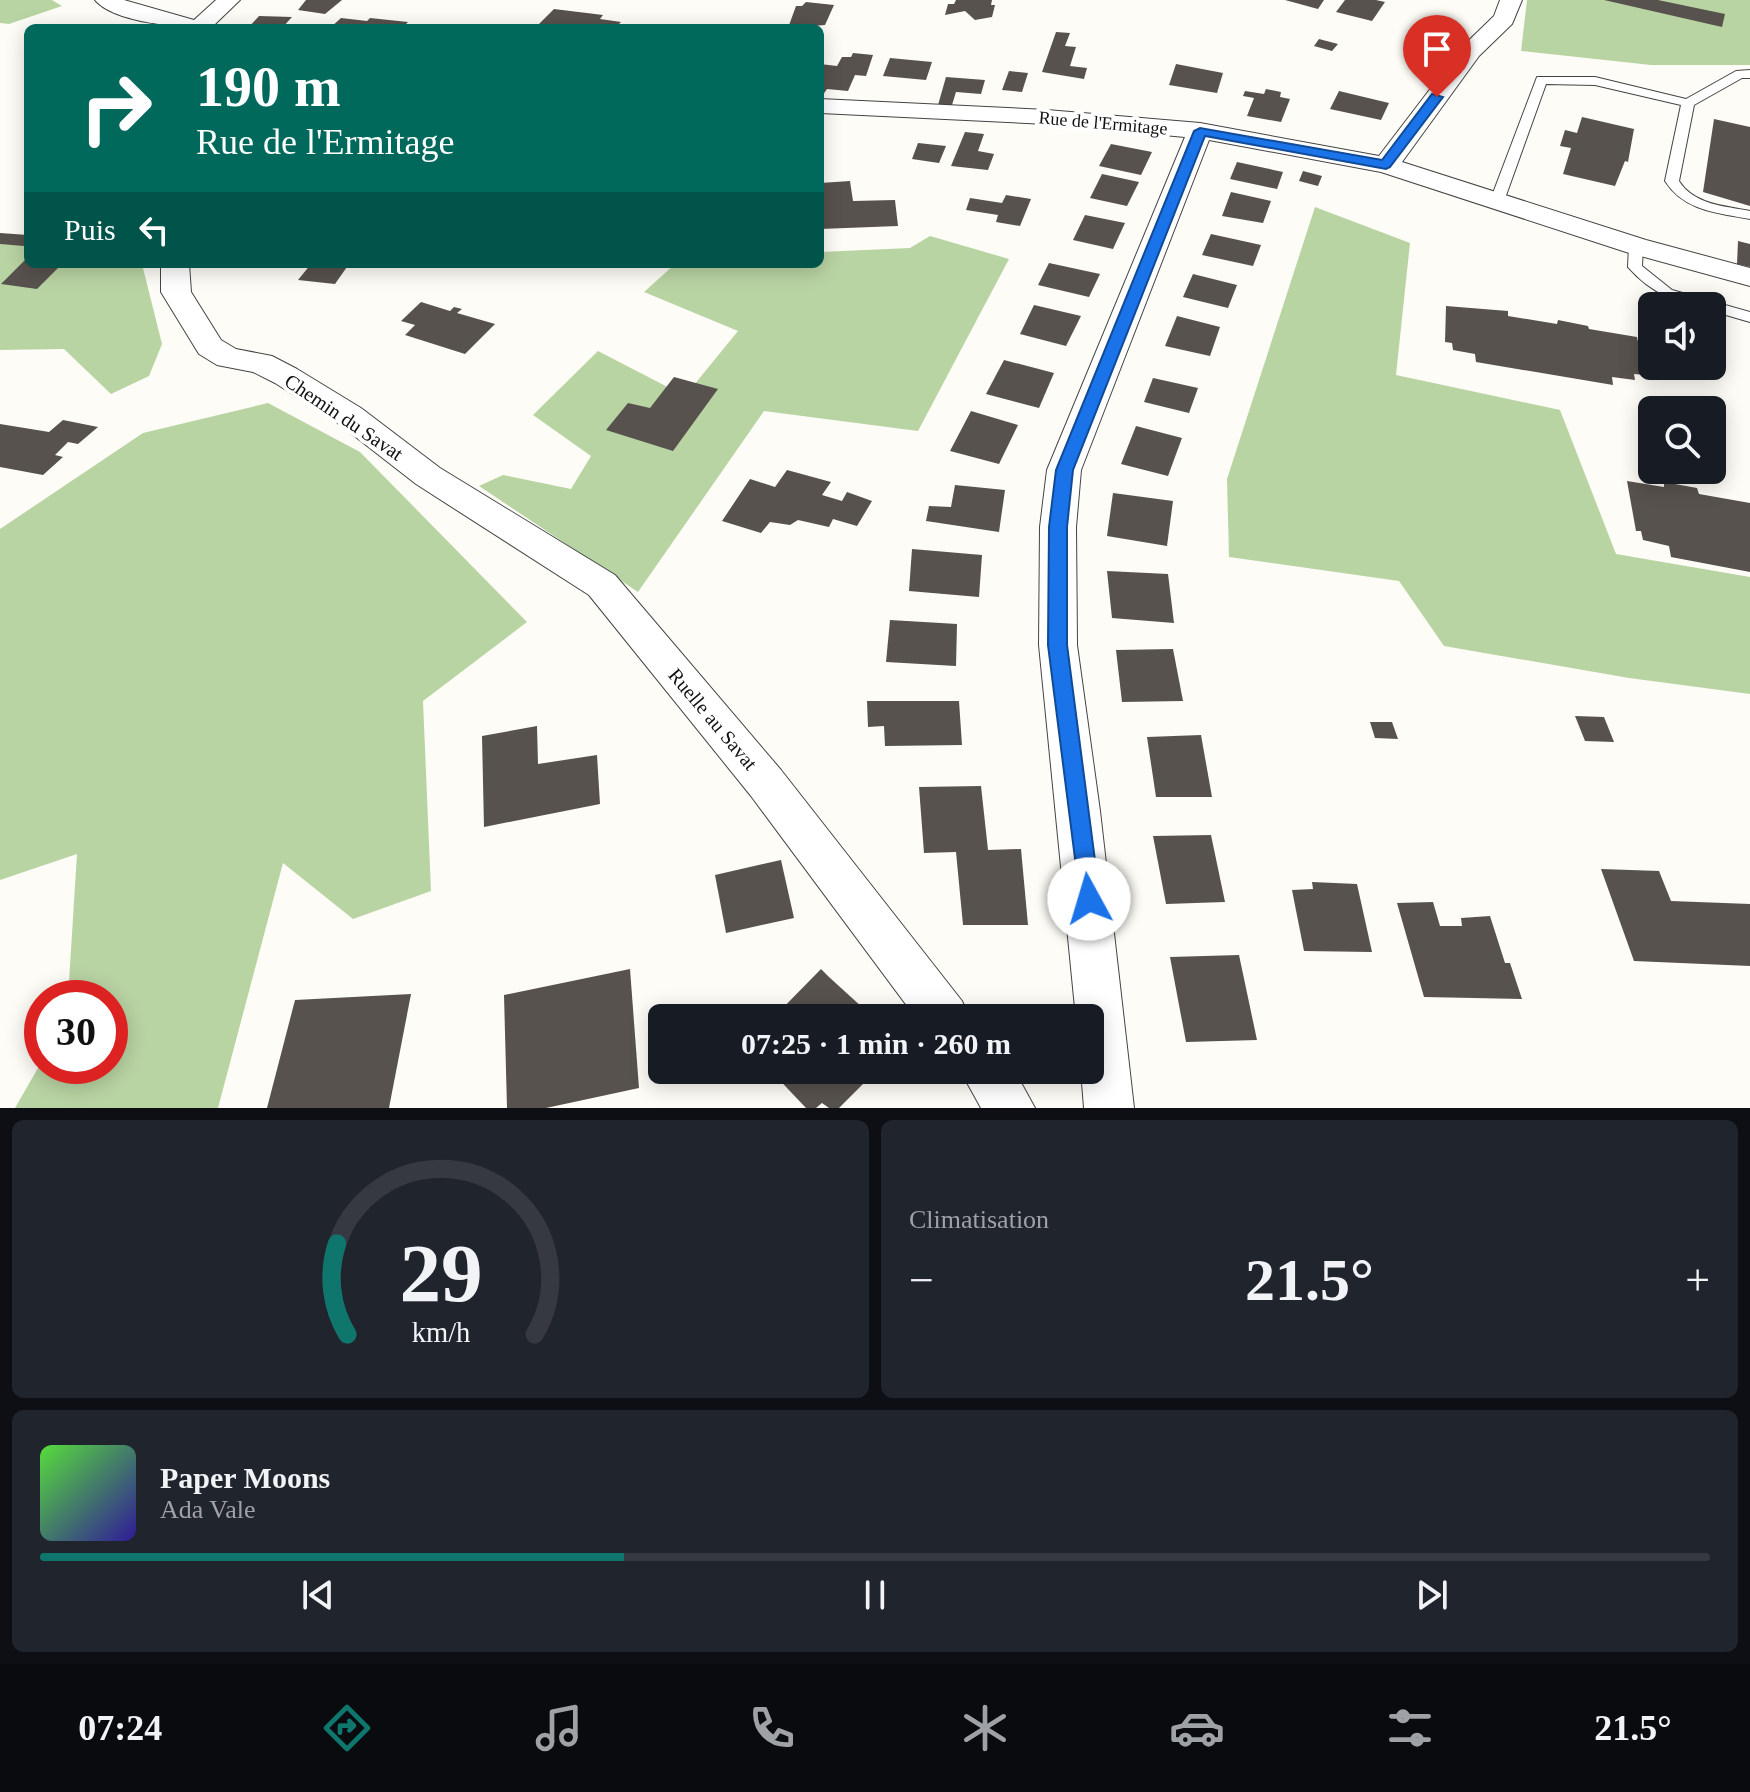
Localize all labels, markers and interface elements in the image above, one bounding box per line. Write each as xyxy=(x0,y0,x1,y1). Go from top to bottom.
pin xyxy=(1403,15,1471,97)
icon: arrive xyxy=(1415,27,1459,71)
icon: right xyxy=(64,56,168,160)
text: 190 m xyxy=(196,56,341,118)
street label: Rue de l'Ermitage xyxy=(1038,107,1168,139)
text: Rue de l'Ermitage xyxy=(196,122,454,162)
icon: left xyxy=(132,208,176,252)
text: Puis xyxy=(64,213,116,246)
map controls xyxy=(1638,292,1726,484)
button: sound xyxy=(1638,292,1726,380)
street label: Chemin du Savat xyxy=(281,369,408,465)
button: search xyxy=(1638,396,1726,484)
street label: Ruelle au Savat xyxy=(664,664,762,774)
position arrow xyxy=(1047,857,1131,941)
speed limit sign: 30 xyxy=(24,980,128,1084)
text: 07:25 · 1 min · 260 m xyxy=(741,1027,1011,1060)
text: Climatisation xyxy=(909,1205,1049,1234)
text: 29 xyxy=(399,1227,482,1319)
text: 21.5° xyxy=(1245,1247,1374,1313)
text: − xyxy=(909,1256,934,1305)
text: + xyxy=(1685,1256,1710,1305)
text: km/h xyxy=(411,1317,470,1348)
text: Paper Moons xyxy=(160,1461,330,1494)
text: Ada Vale xyxy=(160,1495,256,1524)
icon: previous xyxy=(296,1573,340,1617)
icon: pause xyxy=(853,1573,897,1617)
icon: next xyxy=(1410,1573,1454,1617)
icon: directions xyxy=(319,1700,375,1756)
icon: music xyxy=(531,1700,587,1756)
icon: phone xyxy=(744,1700,800,1756)
icon: climate xyxy=(957,1700,1013,1756)
icon: car xyxy=(1169,1700,1225,1756)
icon: filters xyxy=(1382,1700,1438,1756)
text: 07:24 xyxy=(78,1708,162,1748)
text: 21.5° xyxy=(1594,1708,1672,1748)

